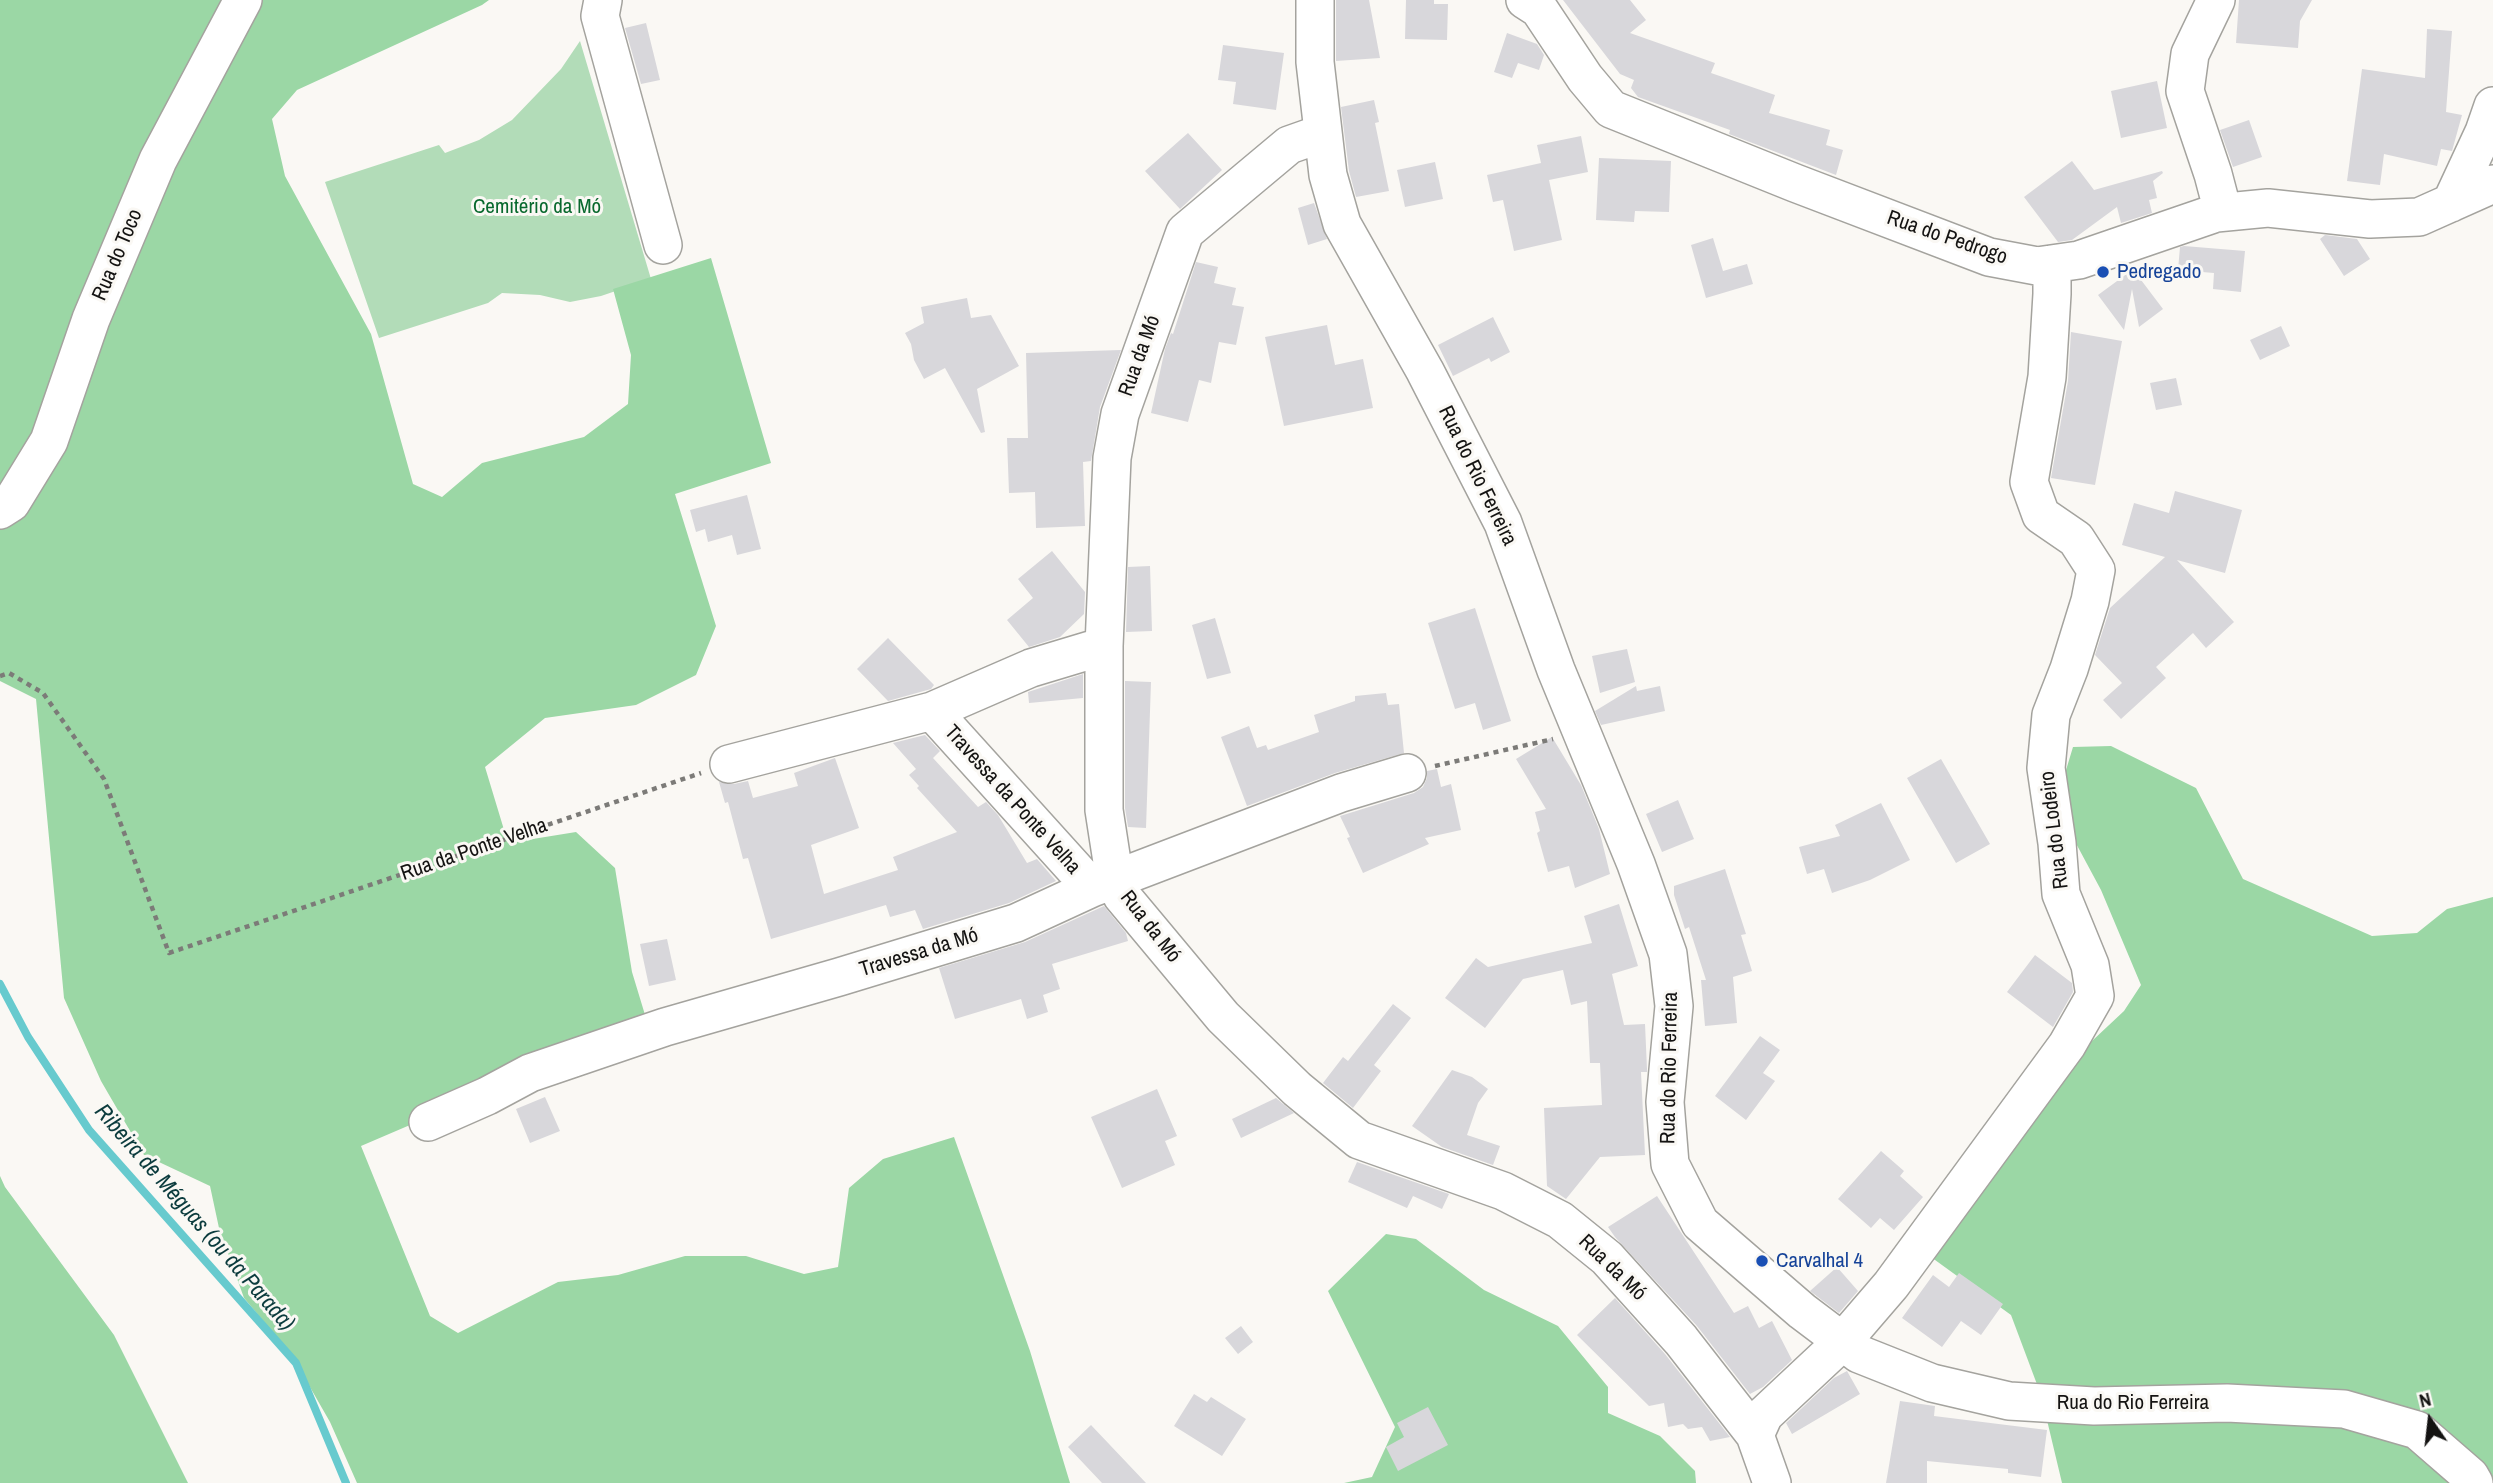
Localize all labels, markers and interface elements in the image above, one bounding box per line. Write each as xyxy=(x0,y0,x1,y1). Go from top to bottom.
park label: Cemitério da Mó xyxy=(473,194,601,220)
street label: Rua do Toco xyxy=(88,206,148,304)
street label: Rua do Pedrogo xyxy=(1884,206,2010,270)
place label: Pedregado xyxy=(2117,259,2201,285)
marker: Pedregado xyxy=(2095,264,2111,280)
street label: Rua da Mó xyxy=(1114,312,1166,400)
street label: Rua do Rio Ferreira xyxy=(1432,402,1522,550)
street label: Travessa da Ponte Velha xyxy=(938,720,1086,880)
street label: Rua do Lodeiro xyxy=(2035,770,2075,890)
street label: Rua da Ponte Velha xyxy=(397,813,551,887)
street label: Rua da Mó xyxy=(1114,886,1186,968)
street label: Travessa da Mó xyxy=(857,923,981,983)
street label: Rua do Rio Ferreira xyxy=(1656,992,1684,1144)
water label: Ribeira de Méguas (ou da Parada) xyxy=(88,1099,300,1337)
street label: Rua da Mó xyxy=(1573,1230,1651,1306)
place label: Carvalhal 4 xyxy=(1776,1248,1863,1274)
marker: Carvalhal 4 xyxy=(1754,1253,1770,1269)
north arrow xyxy=(2395,1385,2465,1455)
text: N xyxy=(2416,1386,2434,1414)
street label: Rua do Rio Ferreira xyxy=(2057,1390,2209,1416)

